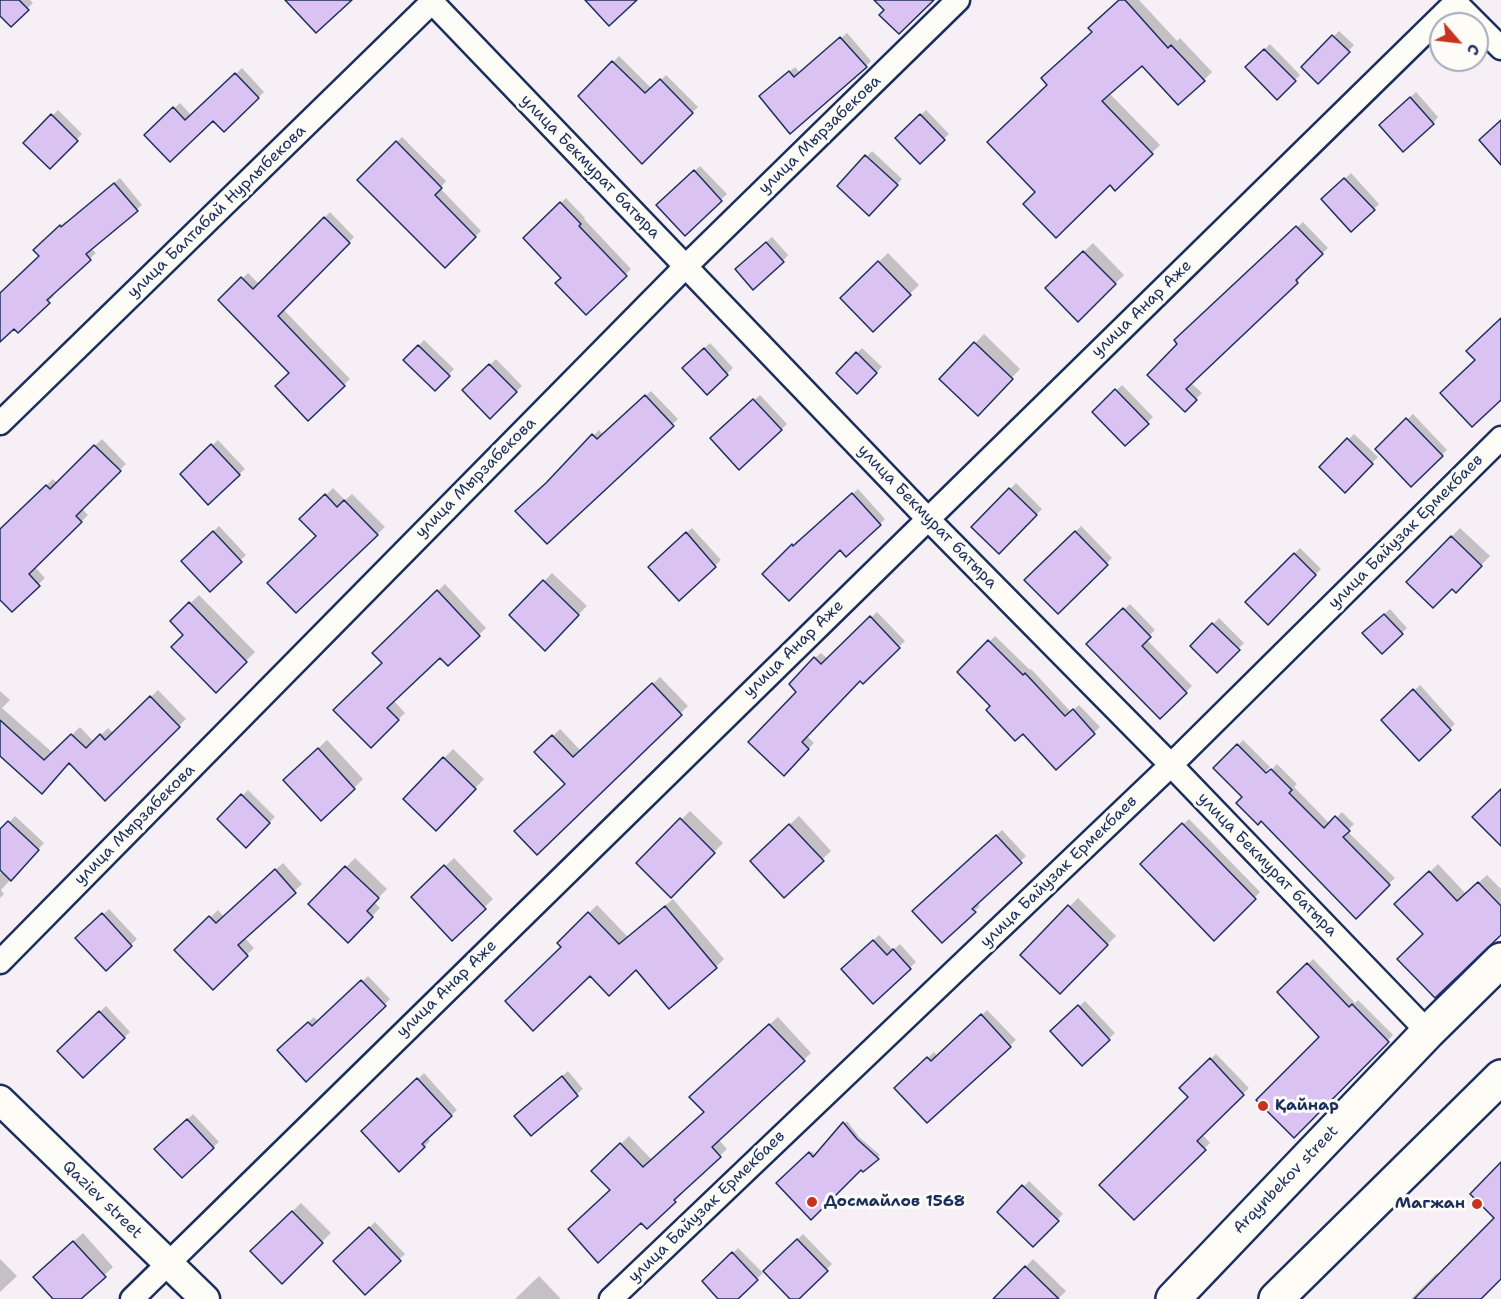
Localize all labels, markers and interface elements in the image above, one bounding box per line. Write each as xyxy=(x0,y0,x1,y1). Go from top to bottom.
north arrow xyxy=(1429,12,1489,72)
text: С xyxy=(1462,40,1485,59)
street label: улица Мырзабекова xyxy=(755,72,885,198)
street label: улица Бекмурат батыра xyxy=(516,91,664,243)
street label: улица Балтабай Нурлыбекова xyxy=(124,121,310,303)
street label: улица Анар Аже xyxy=(1088,256,1196,362)
street label: улица Мырзабекова xyxy=(412,414,540,542)
street label: улица Бекмурат батыра xyxy=(853,441,1001,593)
street label: улица Байузак Ермекбаев xyxy=(1325,451,1487,613)
street label: улица Анар Аже xyxy=(740,596,848,702)
street label: улица Мырзабекова xyxy=(71,761,199,889)
street label: улица Бекмурат батыра xyxy=(1193,789,1341,941)
street label: улица Байузак Ермекбаев xyxy=(977,792,1141,952)
street label: улица Анар Аже xyxy=(393,936,501,1042)
place label: Қайнар xyxy=(1275,1096,1339,1116)
marker: Қайнар xyxy=(1256,1099,1270,1113)
street label: Arqynbekov street xyxy=(1230,1122,1342,1238)
street label: улица Байузак Ермекбаев xyxy=(625,1127,789,1287)
street label: Qaziev street xyxy=(58,1157,146,1243)
place label: Досмайлов 1568 xyxy=(824,1192,965,1212)
place label: Магжан xyxy=(1395,1194,1465,1214)
marker: Досмайлов 1568 xyxy=(805,1195,819,1209)
marker: Магжан xyxy=(1470,1197,1484,1211)

